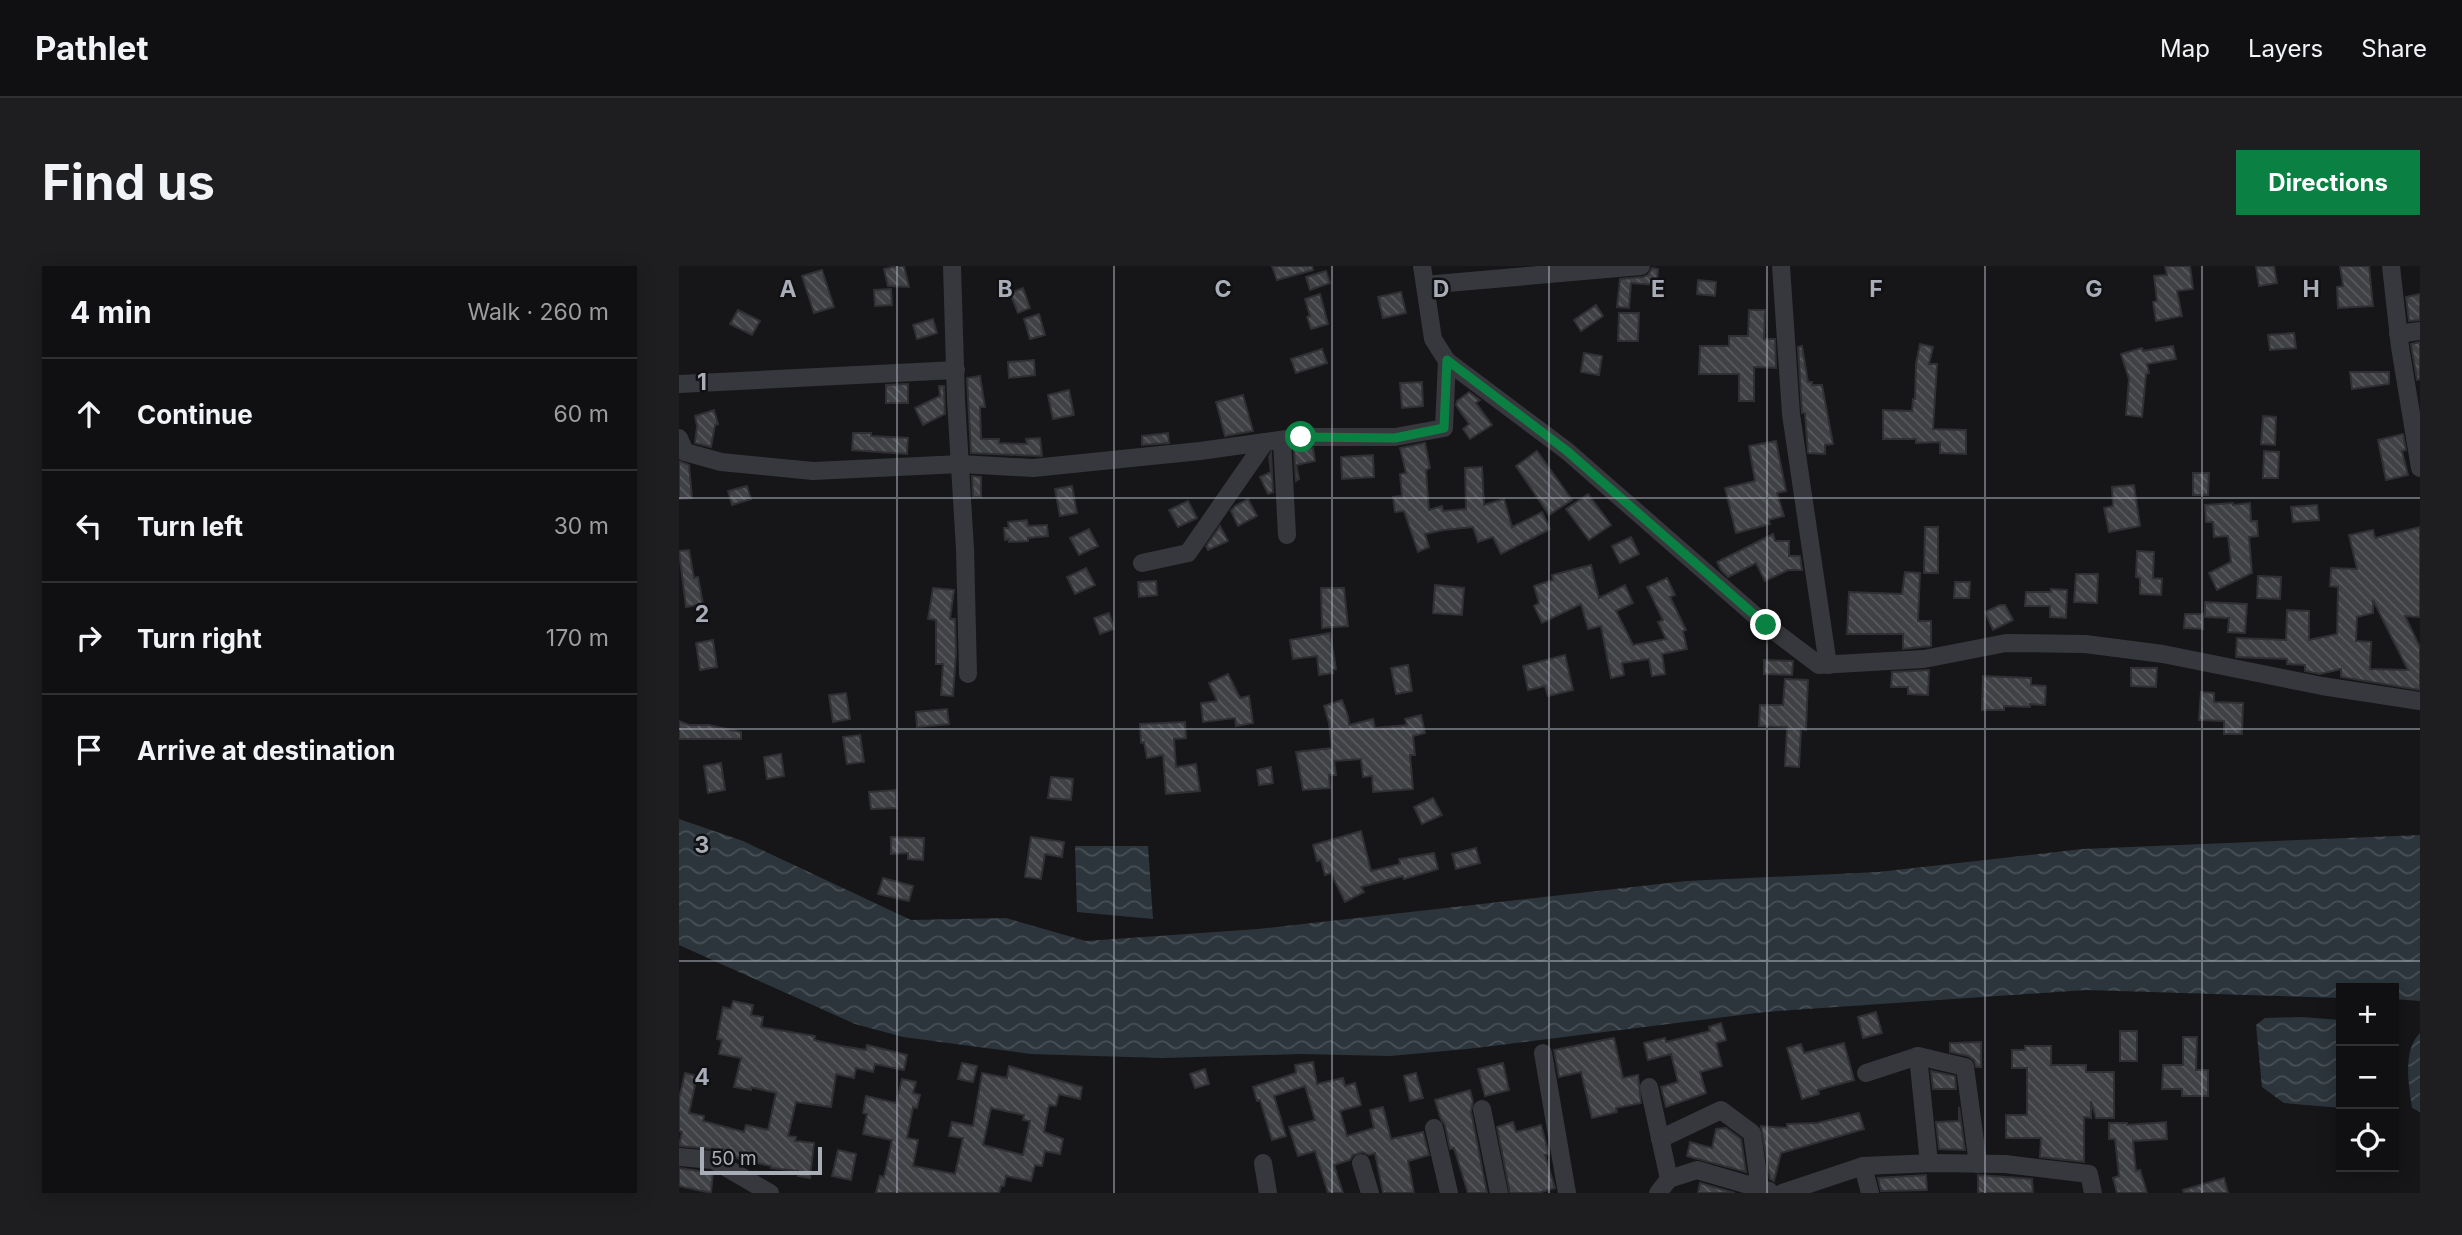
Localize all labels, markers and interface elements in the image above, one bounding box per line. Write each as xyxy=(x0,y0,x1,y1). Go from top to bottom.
text: Pathlet xyxy=(35,28,149,68)
text: Map xyxy=(2160,34,2210,63)
text: Layers xyxy=(2248,34,2323,63)
text: Share xyxy=(2361,34,2427,63)
button: Directions xyxy=(2236,150,2420,215)
text: Find us xyxy=(42,153,215,212)
text: A xyxy=(779,275,797,303)
text: B xyxy=(997,275,1013,303)
text: C xyxy=(1214,275,1232,303)
text: D xyxy=(1433,275,1449,303)
text: E xyxy=(1651,275,1665,303)
text: F xyxy=(1869,275,1883,303)
text: G xyxy=(2085,275,2103,303)
text: H xyxy=(2302,275,2320,303)
text: 4 min xyxy=(70,294,152,330)
text: Walk · 260 m xyxy=(467,298,609,326)
text: 1 xyxy=(697,368,707,396)
icon: ahead xyxy=(70,395,108,433)
text: Continue xyxy=(137,399,253,430)
text: 60 m xyxy=(554,400,609,428)
route start xyxy=(1285,421,1316,452)
icon: left xyxy=(70,507,108,545)
text: Turn left xyxy=(137,511,243,542)
text: 30 m xyxy=(554,512,609,540)
text: 2 xyxy=(695,600,709,628)
route end xyxy=(1750,609,1781,640)
icon: right xyxy=(70,619,108,657)
text: Turn right xyxy=(137,623,262,654)
text: 170 m xyxy=(546,624,609,652)
icon: arrive xyxy=(70,731,108,769)
text: Arrive at destination xyxy=(137,735,396,766)
text: 3 xyxy=(695,831,709,859)
map controls xyxy=(2336,983,2399,1172)
button: + xyxy=(2336,983,2399,1046)
button: − xyxy=(2336,1046,2399,1109)
text: 4 xyxy=(694,1063,710,1091)
button: locate xyxy=(2336,1109,2399,1172)
scale bar xyxy=(700,1144,823,1176)
text: 50 m xyxy=(711,1147,757,1170)

